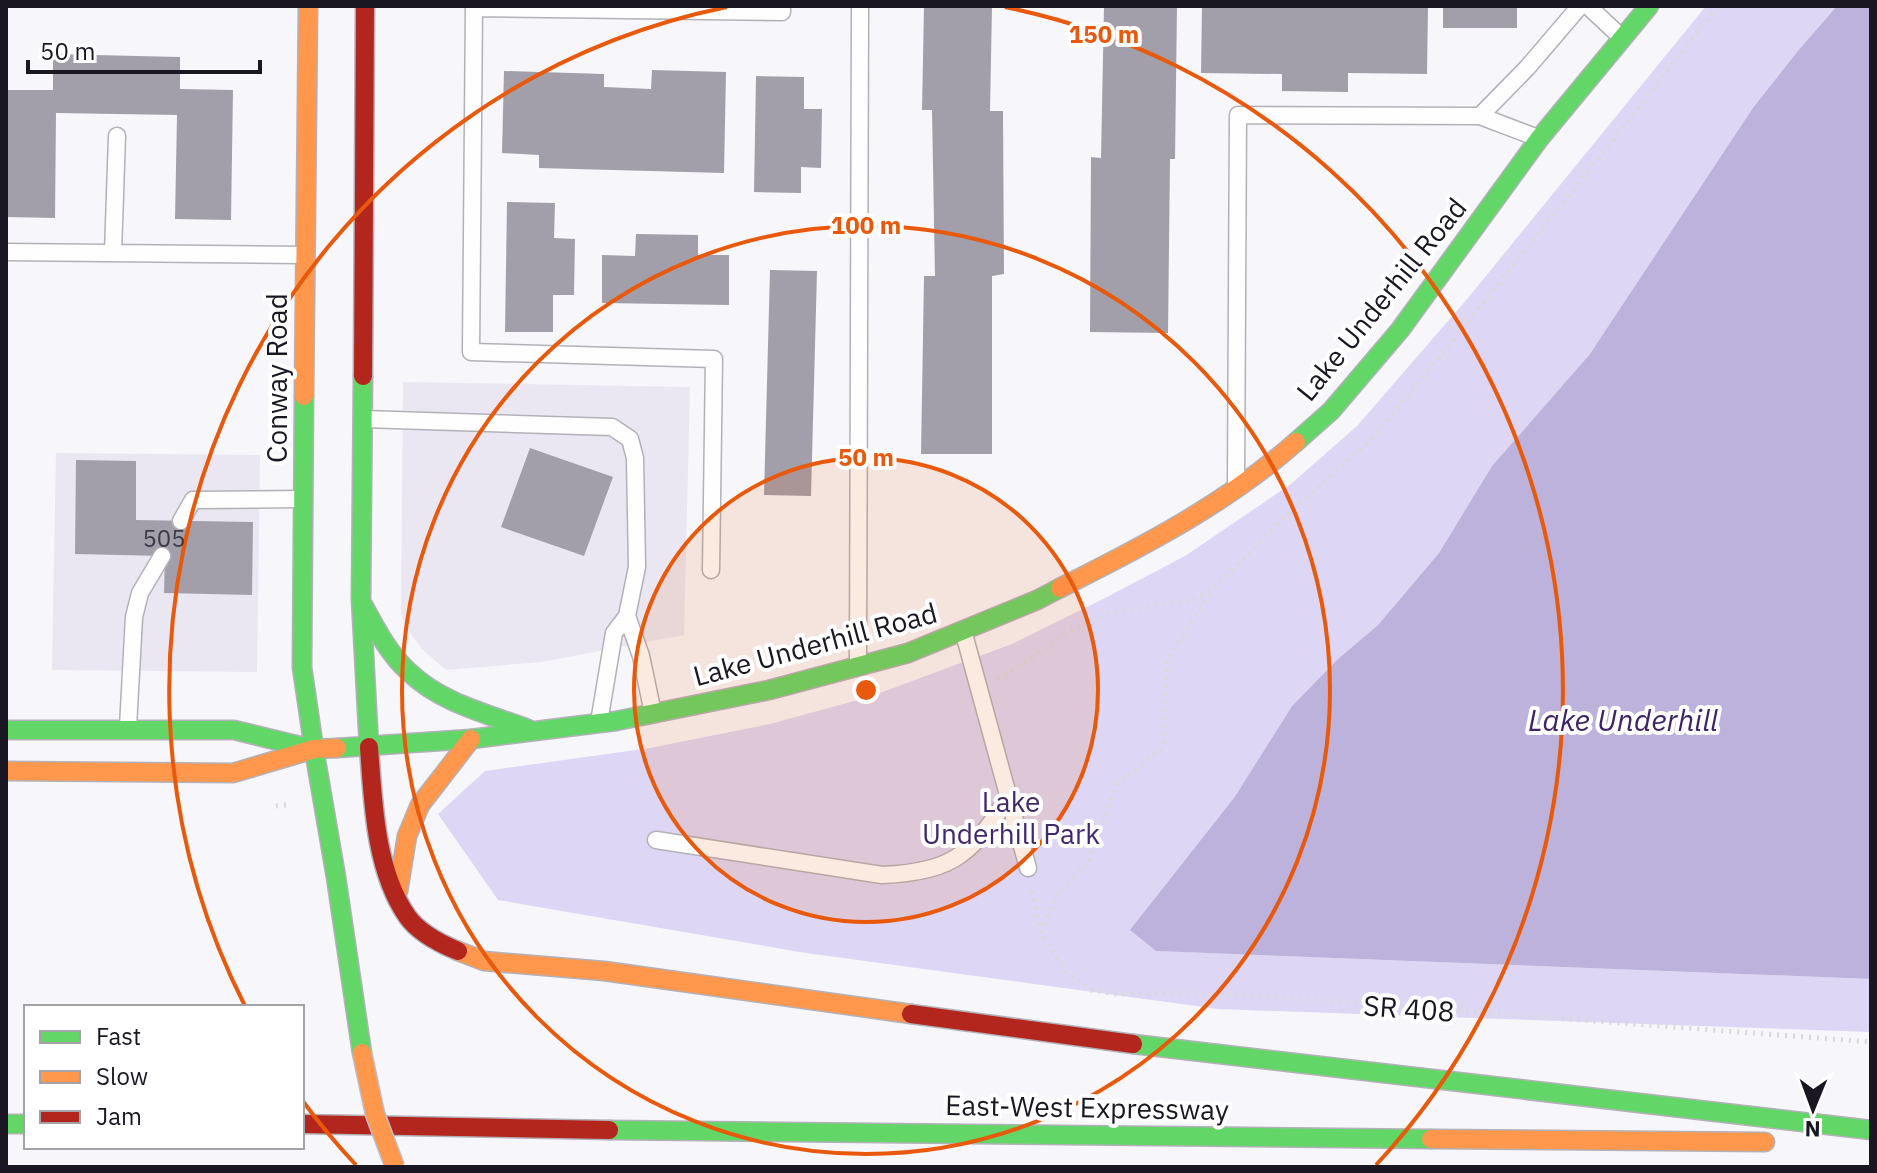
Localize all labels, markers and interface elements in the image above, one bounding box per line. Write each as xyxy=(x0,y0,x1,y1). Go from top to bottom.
text: 150 m xyxy=(1069,18,1139,50)
scale bar xyxy=(28,24,260,74)
text: 50 m xyxy=(40,35,95,67)
street label: Lake Underhill Road xyxy=(1288,190,1474,408)
text: 100 m xyxy=(831,209,901,241)
street label: Conway Road xyxy=(258,293,295,463)
text: 50 m xyxy=(838,441,894,473)
house number: 505 xyxy=(142,522,186,554)
street label: Lake Underhill Road xyxy=(689,594,941,694)
centre of rings xyxy=(852,676,880,704)
water label: Lake Underhill xyxy=(1528,700,1718,739)
park label: Lake Underhill Park xyxy=(922,783,1100,852)
street label: SR 408 xyxy=(1362,986,1456,1030)
legend xyxy=(24,1005,304,1149)
text: Fast xyxy=(96,1020,141,1052)
text: Slow xyxy=(96,1060,148,1092)
north arrow xyxy=(1773,1069,1853,1149)
street label: East-West Expressway xyxy=(945,1086,1229,1128)
text: Jam xyxy=(96,1100,142,1132)
text: N xyxy=(1804,1115,1821,1144)

